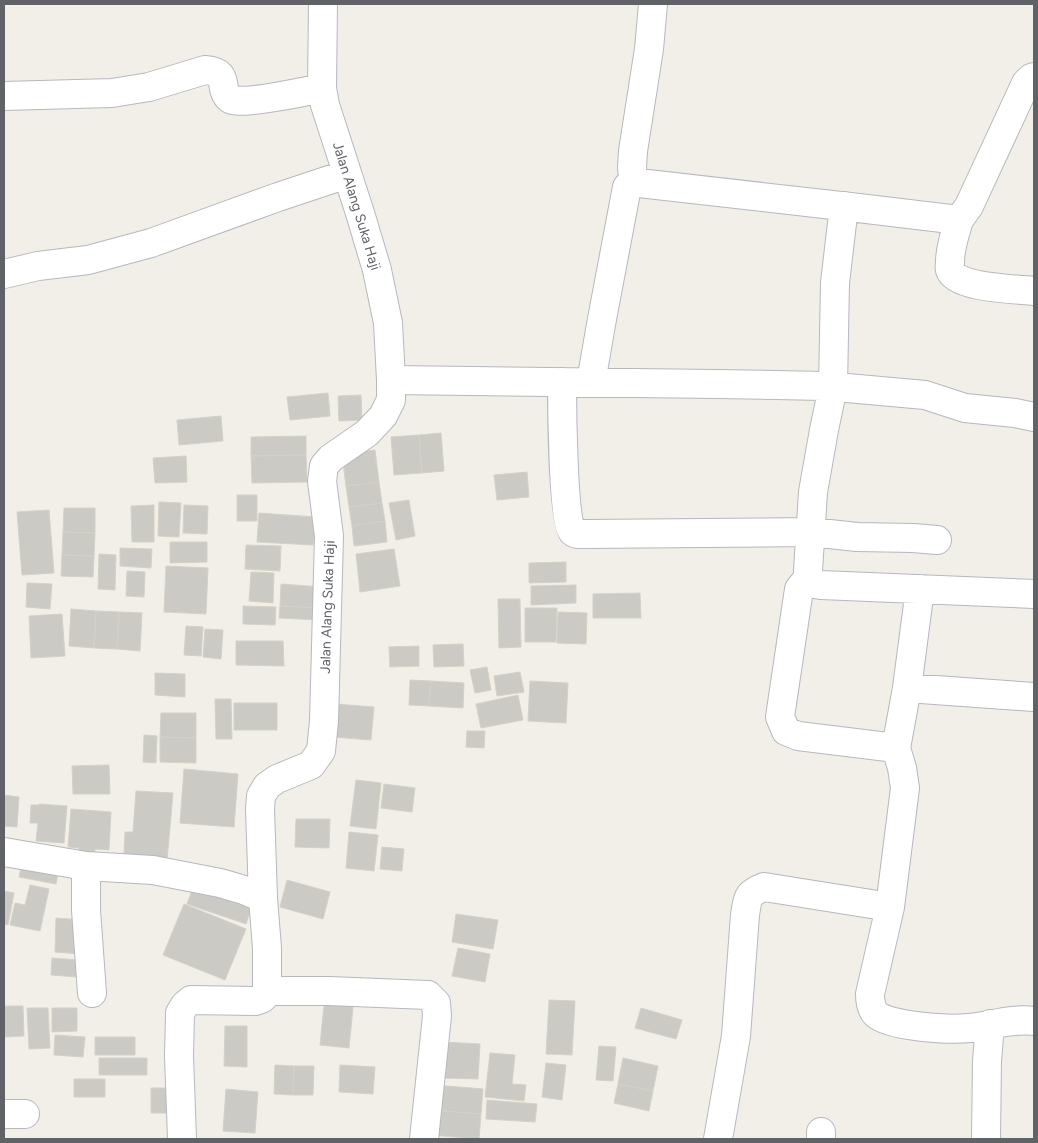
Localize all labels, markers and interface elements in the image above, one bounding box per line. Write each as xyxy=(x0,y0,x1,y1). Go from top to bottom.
street label: Jalan Alang Suka Haji xyxy=(329,140,384,272)
street label: Jalan Alang Suka Haji xyxy=(317,540,338,674)

